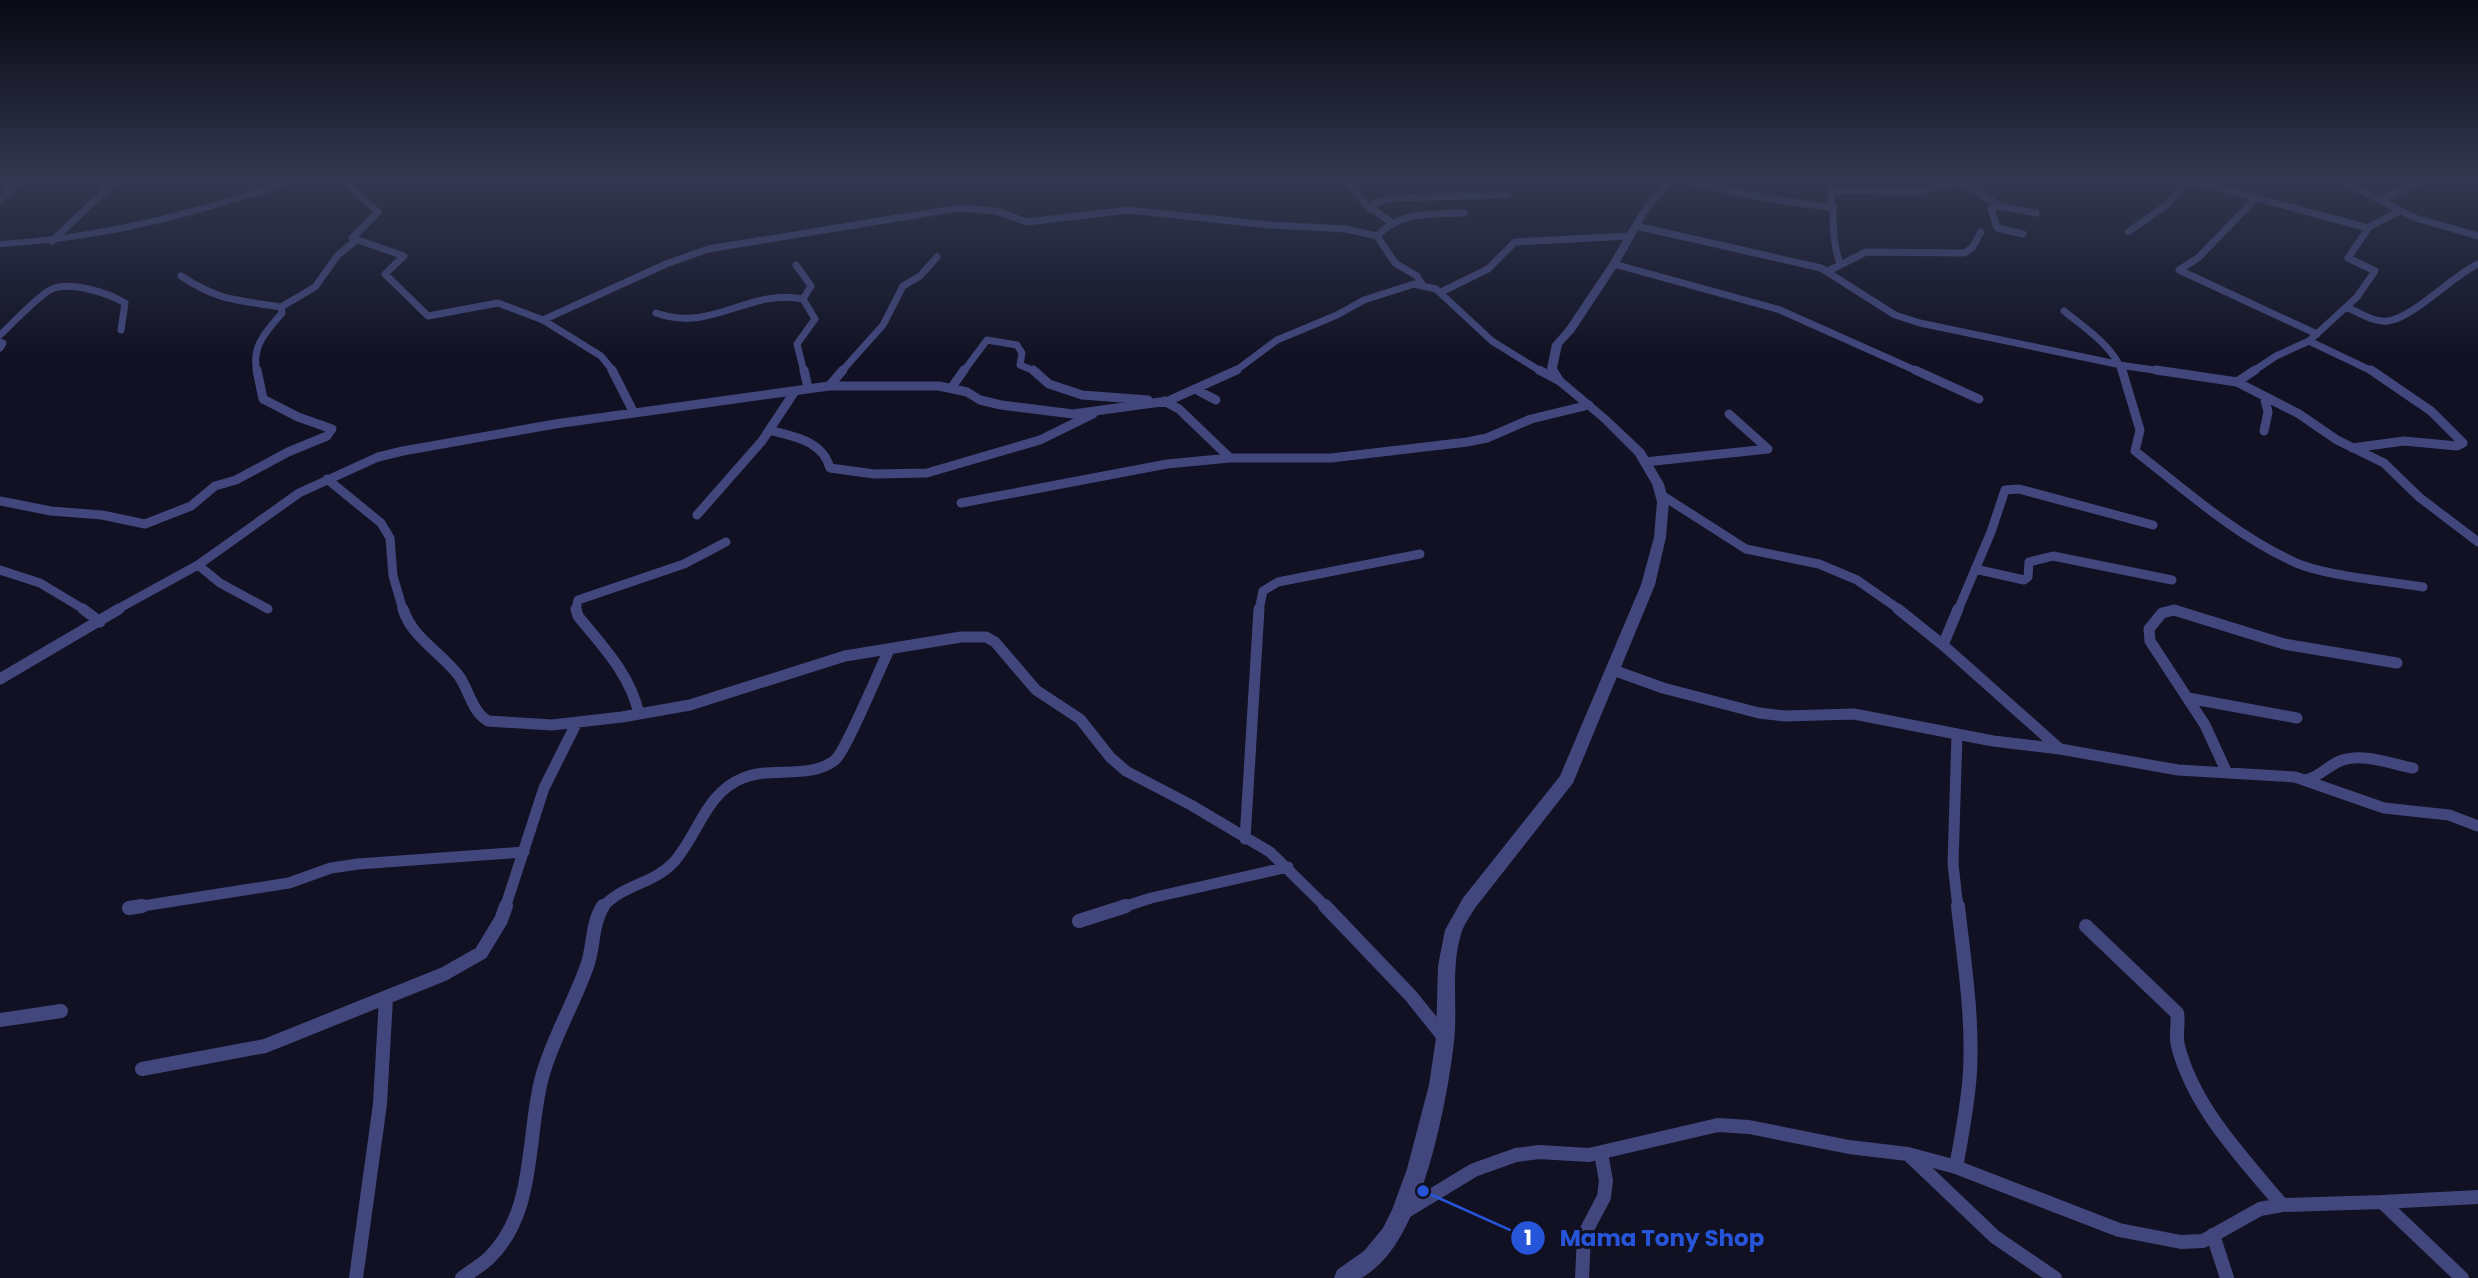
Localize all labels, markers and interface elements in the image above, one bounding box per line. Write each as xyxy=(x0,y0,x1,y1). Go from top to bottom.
callout: Mama Tony Shop xyxy=(1510,1216,1778,1260)
text: Mama Tony Shop xyxy=(1560,1222,1764,1254)
text: 1 xyxy=(1524,1223,1532,1252)

